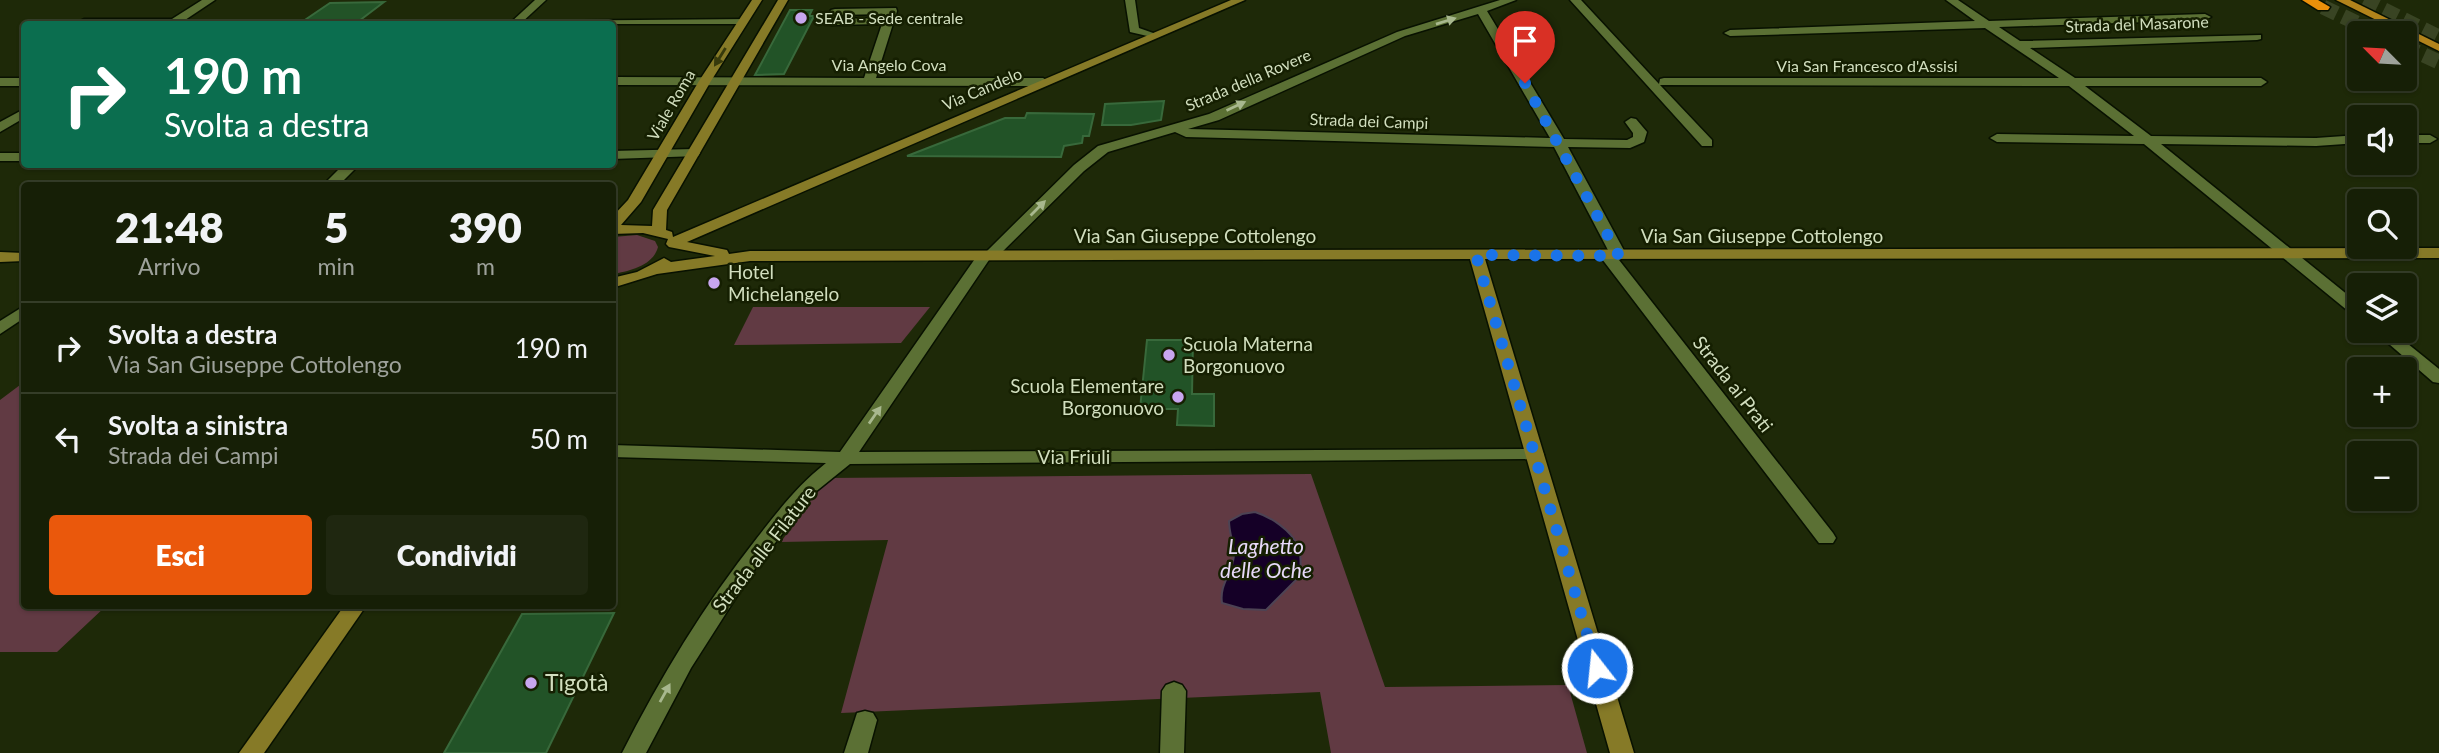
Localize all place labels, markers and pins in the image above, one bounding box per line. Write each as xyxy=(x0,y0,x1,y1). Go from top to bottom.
place label: SEAB - Sede centrale xyxy=(815,8,963,27)
marker: SEAB - Sede centrale xyxy=(793,10,809,26)
pin xyxy=(1495,11,1555,83)
place label: Hotel Michelangelo xyxy=(728,260,839,305)
marker: Hotel Michelangelo xyxy=(706,275,722,291)
place label: Scuola Materna Borgonuovo xyxy=(1183,332,1313,377)
marker: Scuola Materna Borgonuovo xyxy=(1161,347,1177,363)
place label: Scuola Elementare Borgonuovo xyxy=(1010,374,1164,419)
marker: Scuola Elementare Borgonuovo xyxy=(1170,389,1186,405)
place label: Tigotà xyxy=(545,668,608,696)
marker: Tigotà xyxy=(523,675,539,691)

